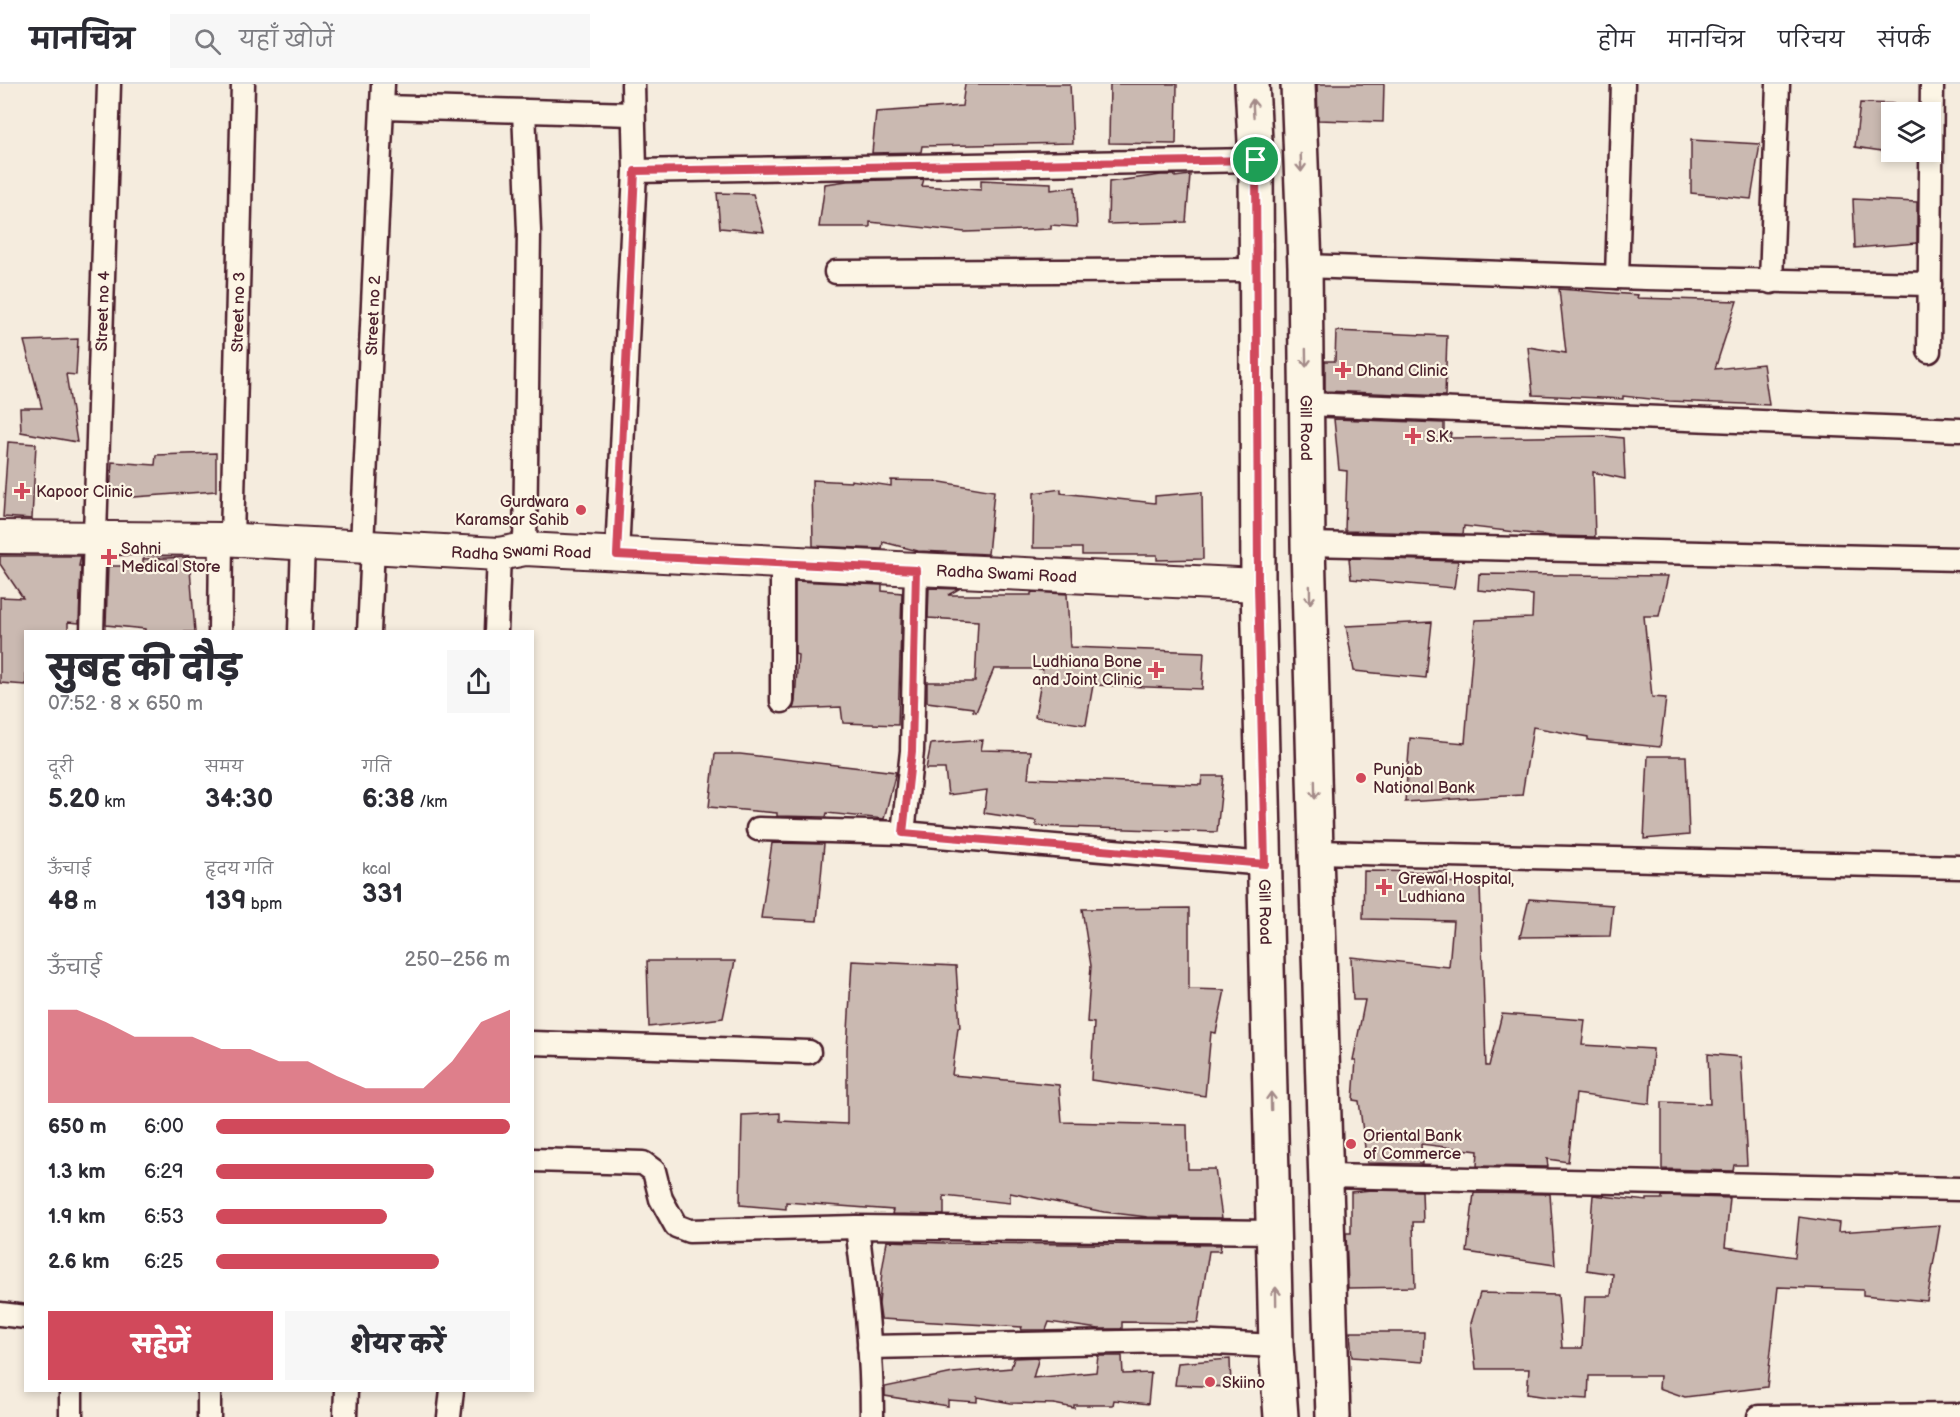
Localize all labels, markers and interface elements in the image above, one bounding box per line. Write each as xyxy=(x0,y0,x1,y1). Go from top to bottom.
search box xyxy=(170,14,590,68)
text: मानचित्र xyxy=(30,24,134,57)
icon: search xyxy=(191,25,224,58)
text: यहाँ खोजें xyxy=(239,27,334,54)
text: होम xyxy=(1598,28,1635,53)
text: मानचित्र xyxy=(1668,28,1745,53)
text: परिचय xyxy=(1778,28,1844,53)
text: संपर्क xyxy=(1877,28,1930,53)
one-way arrow xyxy=(1247,98,1258,118)
map controls xyxy=(1881,102,1941,162)
button: layers xyxy=(1881,102,1941,162)
pin xyxy=(1230,134,1281,185)
icon: arrive xyxy=(1239,143,1272,176)
one-way arrow xyxy=(1295,153,1307,173)
street label: Street no 4 xyxy=(93,270,114,352)
street label: Street no 3 xyxy=(229,271,249,353)
street label: Street no 2 xyxy=(363,274,385,356)
one-way arrow xyxy=(1300,348,1312,368)
marker: Dhand Clinic xyxy=(1334,361,1352,379)
place label: Dhand Clinic xyxy=(1356,362,1448,381)
street label: Gill Road xyxy=(1295,395,1315,461)
marker: S.K. xyxy=(1404,427,1422,445)
place label: S.K. xyxy=(1426,428,1452,447)
marker: Kapoor Clinic xyxy=(13,482,31,500)
place label: Kapoor Clinic xyxy=(36,483,133,502)
place label: Gurdwara Karamsar Sahib xyxy=(455,493,569,530)
marker: Gurdwara Karamsar Sahib xyxy=(574,503,588,517)
place label: Sahni Medical Store xyxy=(121,540,221,577)
street label: Radha Swami Road xyxy=(451,541,592,565)
marker: Sahni Medical Store xyxy=(102,550,116,564)
street label: Radha Swami Road xyxy=(936,562,1077,588)
one-way arrow xyxy=(1304,585,1316,605)
text: सुबह की दौड़ xyxy=(48,649,240,689)
button: share xyxy=(447,650,510,713)
place label: Ludhiana Bone and Joint Clinic xyxy=(1032,653,1143,690)
marker: Ludhiana Bone and Joint Clinic xyxy=(1147,661,1165,679)
text: 07:52 · 8 × 650 m xyxy=(48,692,203,716)
text: दूरी xyxy=(48,758,73,777)
text: समय xyxy=(205,758,243,777)
text: गति xyxy=(362,758,391,777)
place label: Punjab National Bank xyxy=(1373,761,1475,798)
marker: Punjab National Bank xyxy=(1354,771,1368,785)
one-way arrow xyxy=(1309,780,1320,800)
text: 5.20 xyxy=(48,784,100,815)
text: 34:30 xyxy=(205,784,273,815)
text: 6:38 xyxy=(362,784,415,815)
text: km xyxy=(100,793,125,812)
text: /km xyxy=(415,793,447,812)
text: ऊँचाई xyxy=(48,860,91,879)
text: हृदय गति xyxy=(205,860,273,879)
text: kcal xyxy=(362,860,391,879)
place label: Grewal Hospital, Ludhiana xyxy=(1398,870,1514,907)
marker: Grewal Hospital, Ludhiana xyxy=(1375,878,1393,896)
text: 331 xyxy=(362,879,403,910)
street label: Gill Road xyxy=(1254,879,1275,945)
text: 48 xyxy=(48,886,79,917)
text: 139 xyxy=(205,886,246,917)
text: m xyxy=(79,895,97,914)
text: bpm xyxy=(246,895,282,914)
text: 250–256 m xyxy=(404,948,510,972)
text: ऊँचाई xyxy=(48,956,102,980)
one-way arrow xyxy=(1265,1091,1277,1111)
text: 650 m xyxy=(48,1115,107,1139)
text: 6:00 xyxy=(144,1115,184,1139)
place label: Oriental Bank of Commerce xyxy=(1363,1127,1462,1164)
marker: Oriental Bank of Commerce xyxy=(1344,1137,1358,1151)
text: 1.3 km xyxy=(48,1160,105,1184)
text: 6:29 xyxy=(144,1160,184,1184)
text: 1.9 km xyxy=(48,1205,105,1229)
text: 6:53 xyxy=(144,1205,184,1229)
text: 2.6 km xyxy=(48,1250,109,1274)
text: 6:25 xyxy=(144,1250,184,1274)
one-way arrow xyxy=(1270,1286,1281,1306)
button: सहेजें xyxy=(48,1311,273,1380)
button: शेयर करें xyxy=(285,1311,510,1380)
place label: Skiino xyxy=(1222,1374,1265,1393)
marker: Skiino xyxy=(1203,1375,1217,1389)

